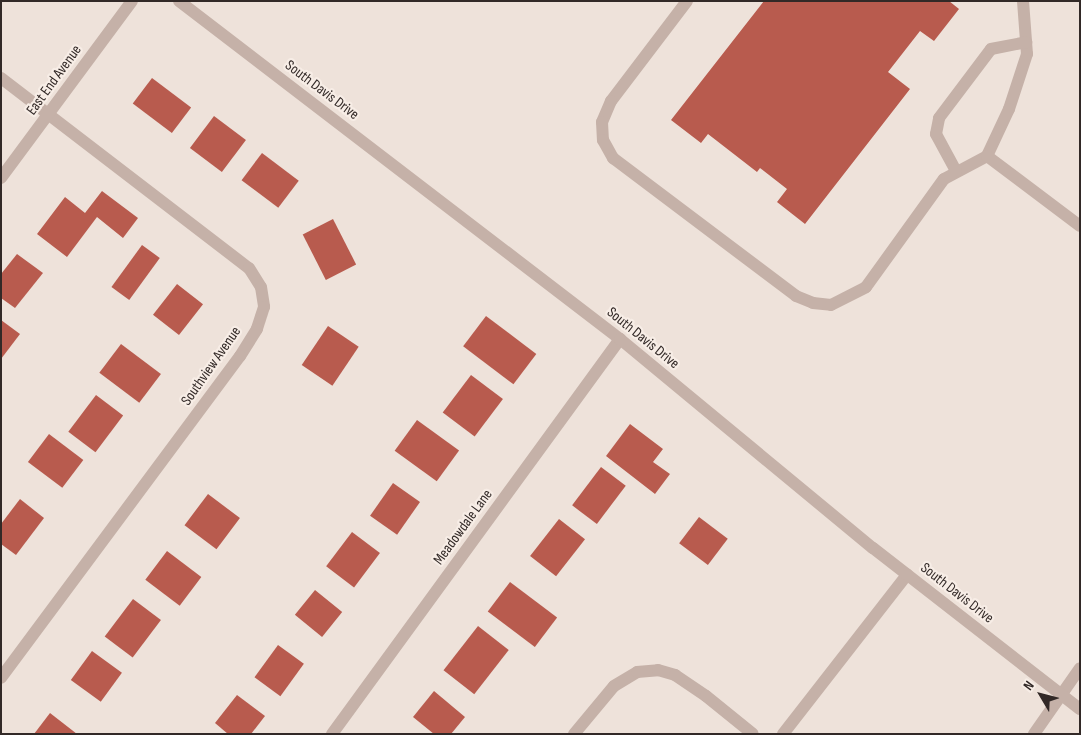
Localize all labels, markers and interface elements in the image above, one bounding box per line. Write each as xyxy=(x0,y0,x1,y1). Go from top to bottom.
street label: East End Avenue xyxy=(23,42,85,118)
street label: South Davis Drive xyxy=(282,56,362,124)
street label: South Davis Drive xyxy=(603,303,683,373)
street label: Southview Avenue xyxy=(177,323,245,409)
street label: Meadowdale Lane xyxy=(430,486,496,568)
street label: South Davis Drive xyxy=(917,559,997,627)
north arrow xyxy=(1016,670,1066,720)
text: N xyxy=(1020,678,1038,694)

